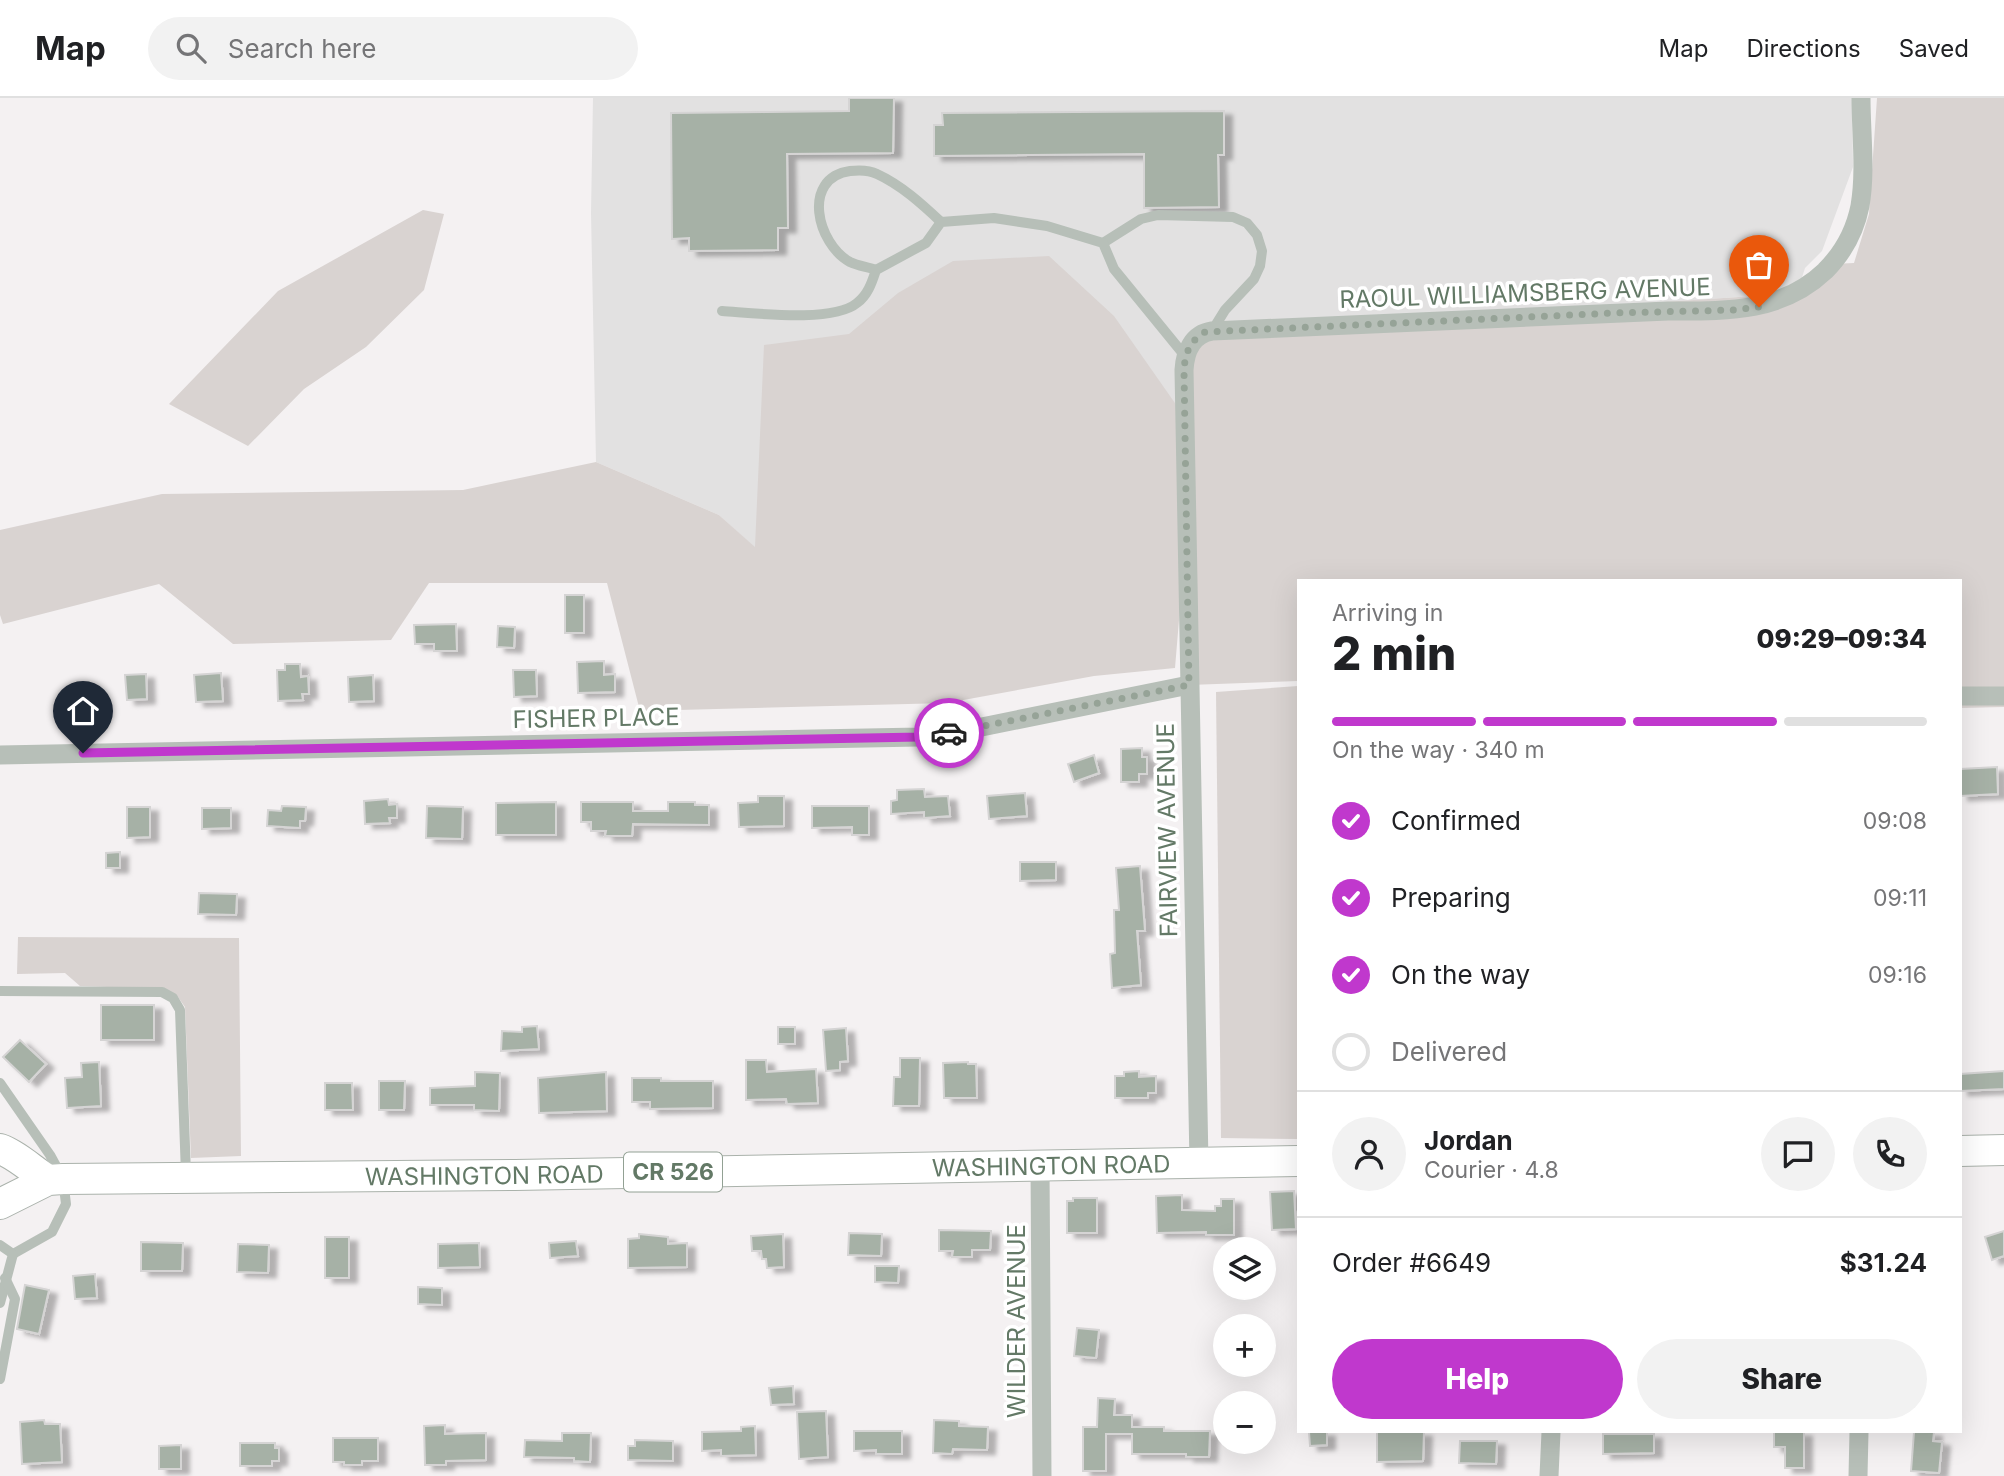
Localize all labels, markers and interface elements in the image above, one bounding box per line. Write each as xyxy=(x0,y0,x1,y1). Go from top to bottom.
search box xyxy=(148,17,638,80)
text: Map xyxy=(35,28,106,68)
icon: search xyxy=(172,29,210,67)
text: Search here xyxy=(228,33,376,64)
text: Map xyxy=(1659,34,1708,63)
text: Directions xyxy=(1746,34,1861,63)
text: Saved xyxy=(1899,34,1969,63)
pin xyxy=(1729,235,1789,307)
icon: bag xyxy=(1740,246,1778,284)
street label: RAOUL WILLIAMSBERG AVENUE xyxy=(1339,272,1711,314)
text: Arriving in xyxy=(1332,599,1443,627)
text: 09:29–09:34 xyxy=(1757,623,1927,654)
text: 2 min xyxy=(1332,625,1456,681)
pin xyxy=(53,681,113,753)
icon: home xyxy=(64,692,102,730)
courier xyxy=(914,698,984,768)
street label: FISHER PLACE xyxy=(512,702,680,734)
icon: car xyxy=(930,714,968,752)
street label: FAIRVIEW AVENUE xyxy=(1151,723,1183,937)
text: On the way · 340 m xyxy=(1332,736,1545,764)
icon: check xyxy=(1332,802,1370,840)
text: Confirmed xyxy=(1391,805,1521,836)
text: 09:08 xyxy=(1863,807,1927,835)
icon: check xyxy=(1332,879,1370,917)
text: Preparing xyxy=(1391,882,1511,913)
text: 09:11 xyxy=(1873,884,1927,912)
icon: check xyxy=(1332,956,1370,994)
text: On the way xyxy=(1391,959,1530,990)
text: 09:16 xyxy=(1868,961,1927,989)
text: Delivered xyxy=(1391,1036,1507,1067)
button: person xyxy=(1332,1117,1406,1191)
button: chat xyxy=(1761,1117,1835,1191)
button: phone xyxy=(1853,1117,1927,1191)
text: Jordan xyxy=(1424,1125,1513,1156)
street label: WASHINGTON ROAD xyxy=(932,1149,1171,1182)
road number: CR 526 xyxy=(624,1152,722,1191)
text: Courier · 4.8 xyxy=(1424,1156,1559,1184)
street label: WASHINGTON ROAD xyxy=(365,1159,604,1191)
street label: WILDER AVENUE xyxy=(1002,1224,1031,1418)
map controls xyxy=(1213,1237,1276,1454)
button: layers xyxy=(1213,1237,1276,1300)
text: Order #6649 xyxy=(1332,1247,1491,1278)
text: $31.24 xyxy=(1840,1247,1927,1278)
button: + xyxy=(1213,1314,1276,1377)
button: Help xyxy=(1332,1339,1623,1419)
button: Share xyxy=(1637,1339,1927,1419)
button: − xyxy=(1213,1391,1276,1454)

